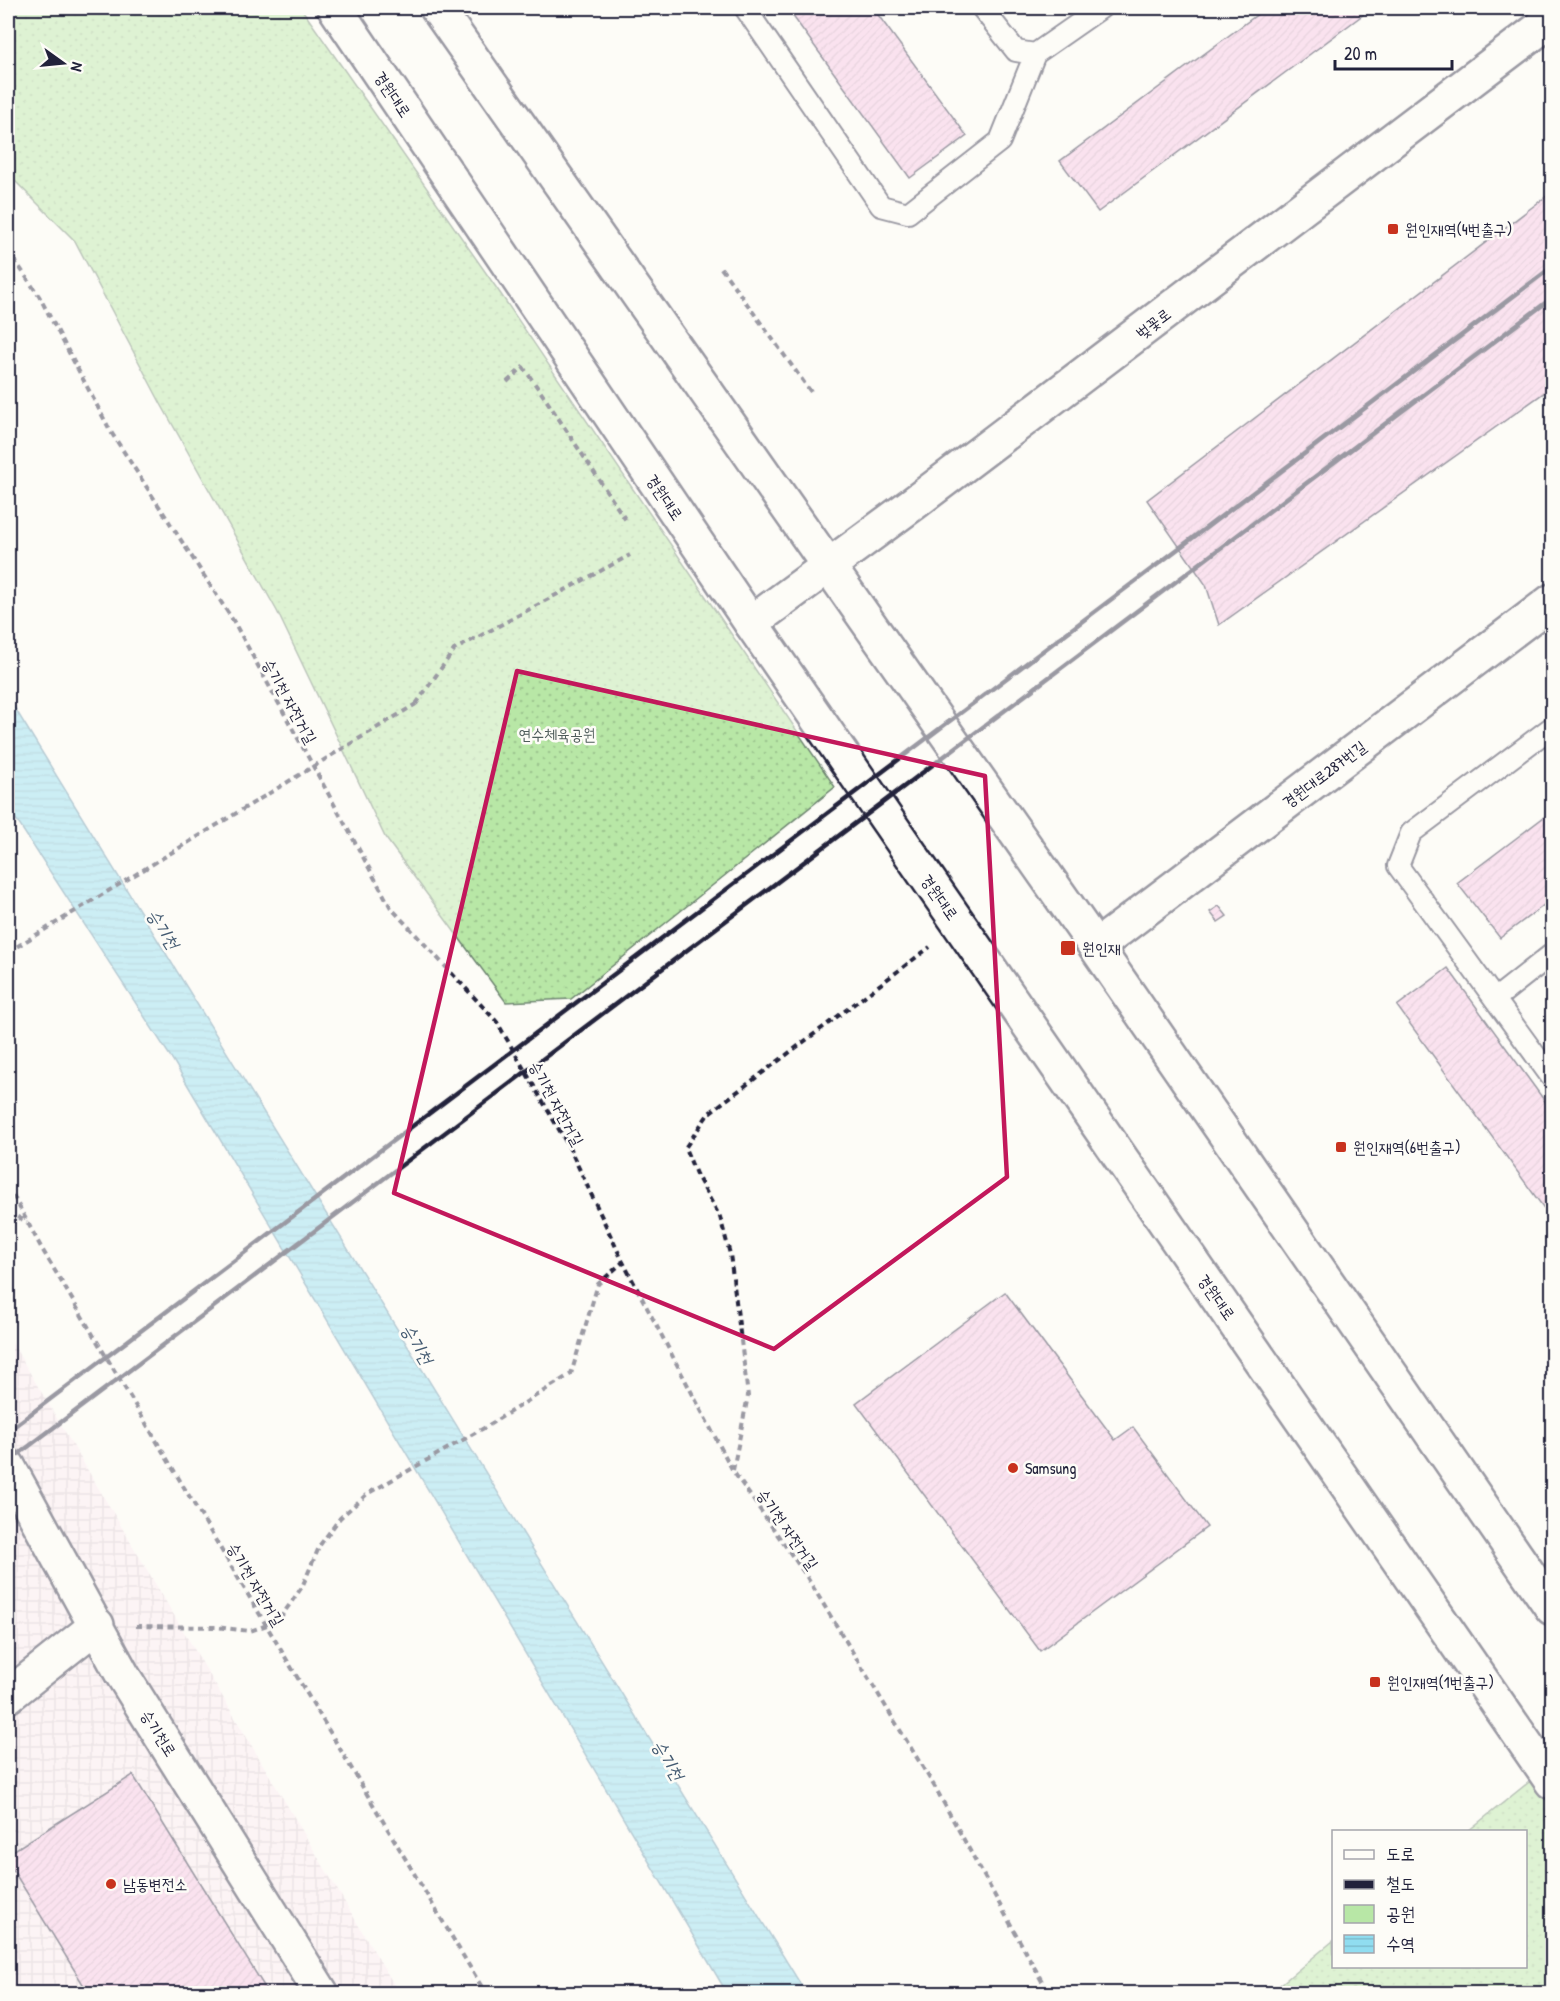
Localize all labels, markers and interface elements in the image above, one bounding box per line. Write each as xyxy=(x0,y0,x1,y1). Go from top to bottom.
north arrow xyxy=(33,33,93,93)
scale bar xyxy=(1335,33,1452,71)
text: 20 m xyxy=(1344,41,1377,66)
text: N xyxy=(66,60,89,74)
street label: 경원대로 xyxy=(369,67,417,121)
place label: 원인재역(4번출구) xyxy=(1405,218,1512,240)
marker: 원인재역(4번출구) xyxy=(1386,222,1400,236)
street label: 벚꽃로 xyxy=(1131,303,1175,343)
street label: 경원대로 xyxy=(641,470,689,524)
street label: 승기천 자전거길 xyxy=(258,655,322,747)
park label: 연수체육공원 xyxy=(518,723,596,745)
street label: 경원대로287번길 xyxy=(1278,735,1370,813)
street label: 경원대로 xyxy=(916,870,964,924)
water label: 승기천 xyxy=(141,904,186,955)
place label: 원인재 xyxy=(1082,937,1121,959)
marker: 원인재 xyxy=(1059,939,1077,957)
street label: 승기천 자전거길 xyxy=(525,1057,589,1149)
place label: 원인재역(6번출구) xyxy=(1353,1136,1461,1158)
marker: 원인재역(6번출구) xyxy=(1334,1140,1348,1154)
street label: 경원대로 xyxy=(1193,1270,1241,1324)
water label: 승기천 xyxy=(396,1319,440,1370)
place label: Samsung xyxy=(1025,1457,1076,1479)
marker: Samsung xyxy=(1006,1461,1020,1475)
street label: 승기천 자전거길 xyxy=(752,1484,824,1574)
street label: 승기천 자전거길 xyxy=(222,1538,290,1630)
place label: 원인재역(1번출구) xyxy=(1387,1671,1494,1693)
marker: 원인재역(1번출구) xyxy=(1368,1675,1382,1689)
street label: 승기천로 xyxy=(136,1705,182,1761)
water label: 승기천 xyxy=(647,1735,691,1786)
legend xyxy=(1332,1830,1527,1968)
text: 도로 xyxy=(1386,1841,1415,1866)
text: 철도 xyxy=(1386,1871,1415,1896)
place label: 남동변전소 xyxy=(123,1873,187,1895)
marker: 남동변전소 xyxy=(104,1877,118,1891)
text: 공원 xyxy=(1386,1901,1415,1926)
text: 수역 xyxy=(1386,1931,1415,1956)

